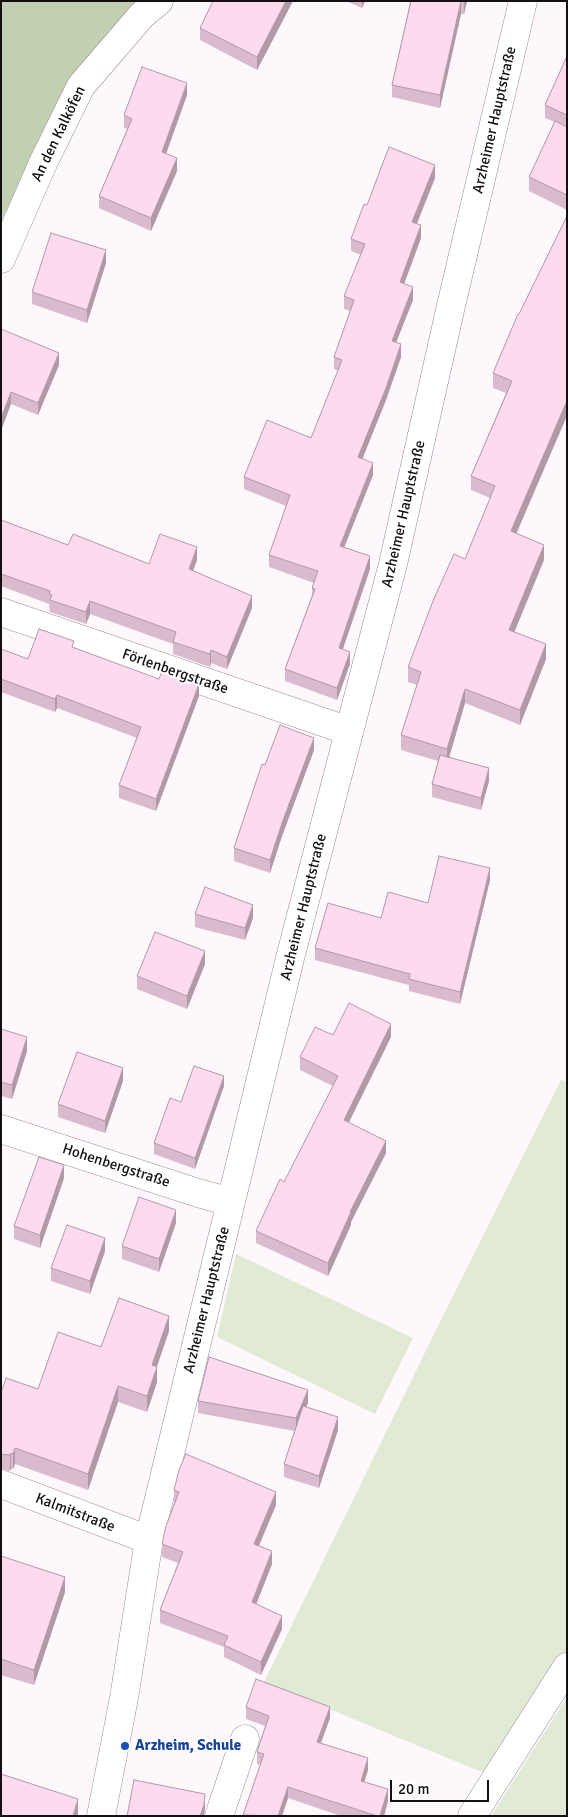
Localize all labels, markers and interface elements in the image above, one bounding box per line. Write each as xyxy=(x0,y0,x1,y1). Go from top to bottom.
street label: Arzheimer Hauptstraße xyxy=(469,45,521,195)
street label: An den Kalköfen xyxy=(28,83,90,185)
street label: Arzheimer Hauptstraße xyxy=(378,439,430,589)
street label: Förlenbergstraße xyxy=(120,645,230,699)
street label: Arzheimer Hauptstraße xyxy=(277,832,331,982)
street label: Hohenbergstraße xyxy=(60,1140,172,1192)
street label: Arzheimer Hauptstraße xyxy=(180,1225,234,1375)
street label: Kalmitstraße xyxy=(33,1490,117,1536)
place label: Arzheim, Schule xyxy=(135,1737,241,1755)
marker: Arzheim, Schule xyxy=(119,1740,131,1752)
scale bar xyxy=(393,1770,492,1802)
text: 20 m xyxy=(398,1780,429,1798)

